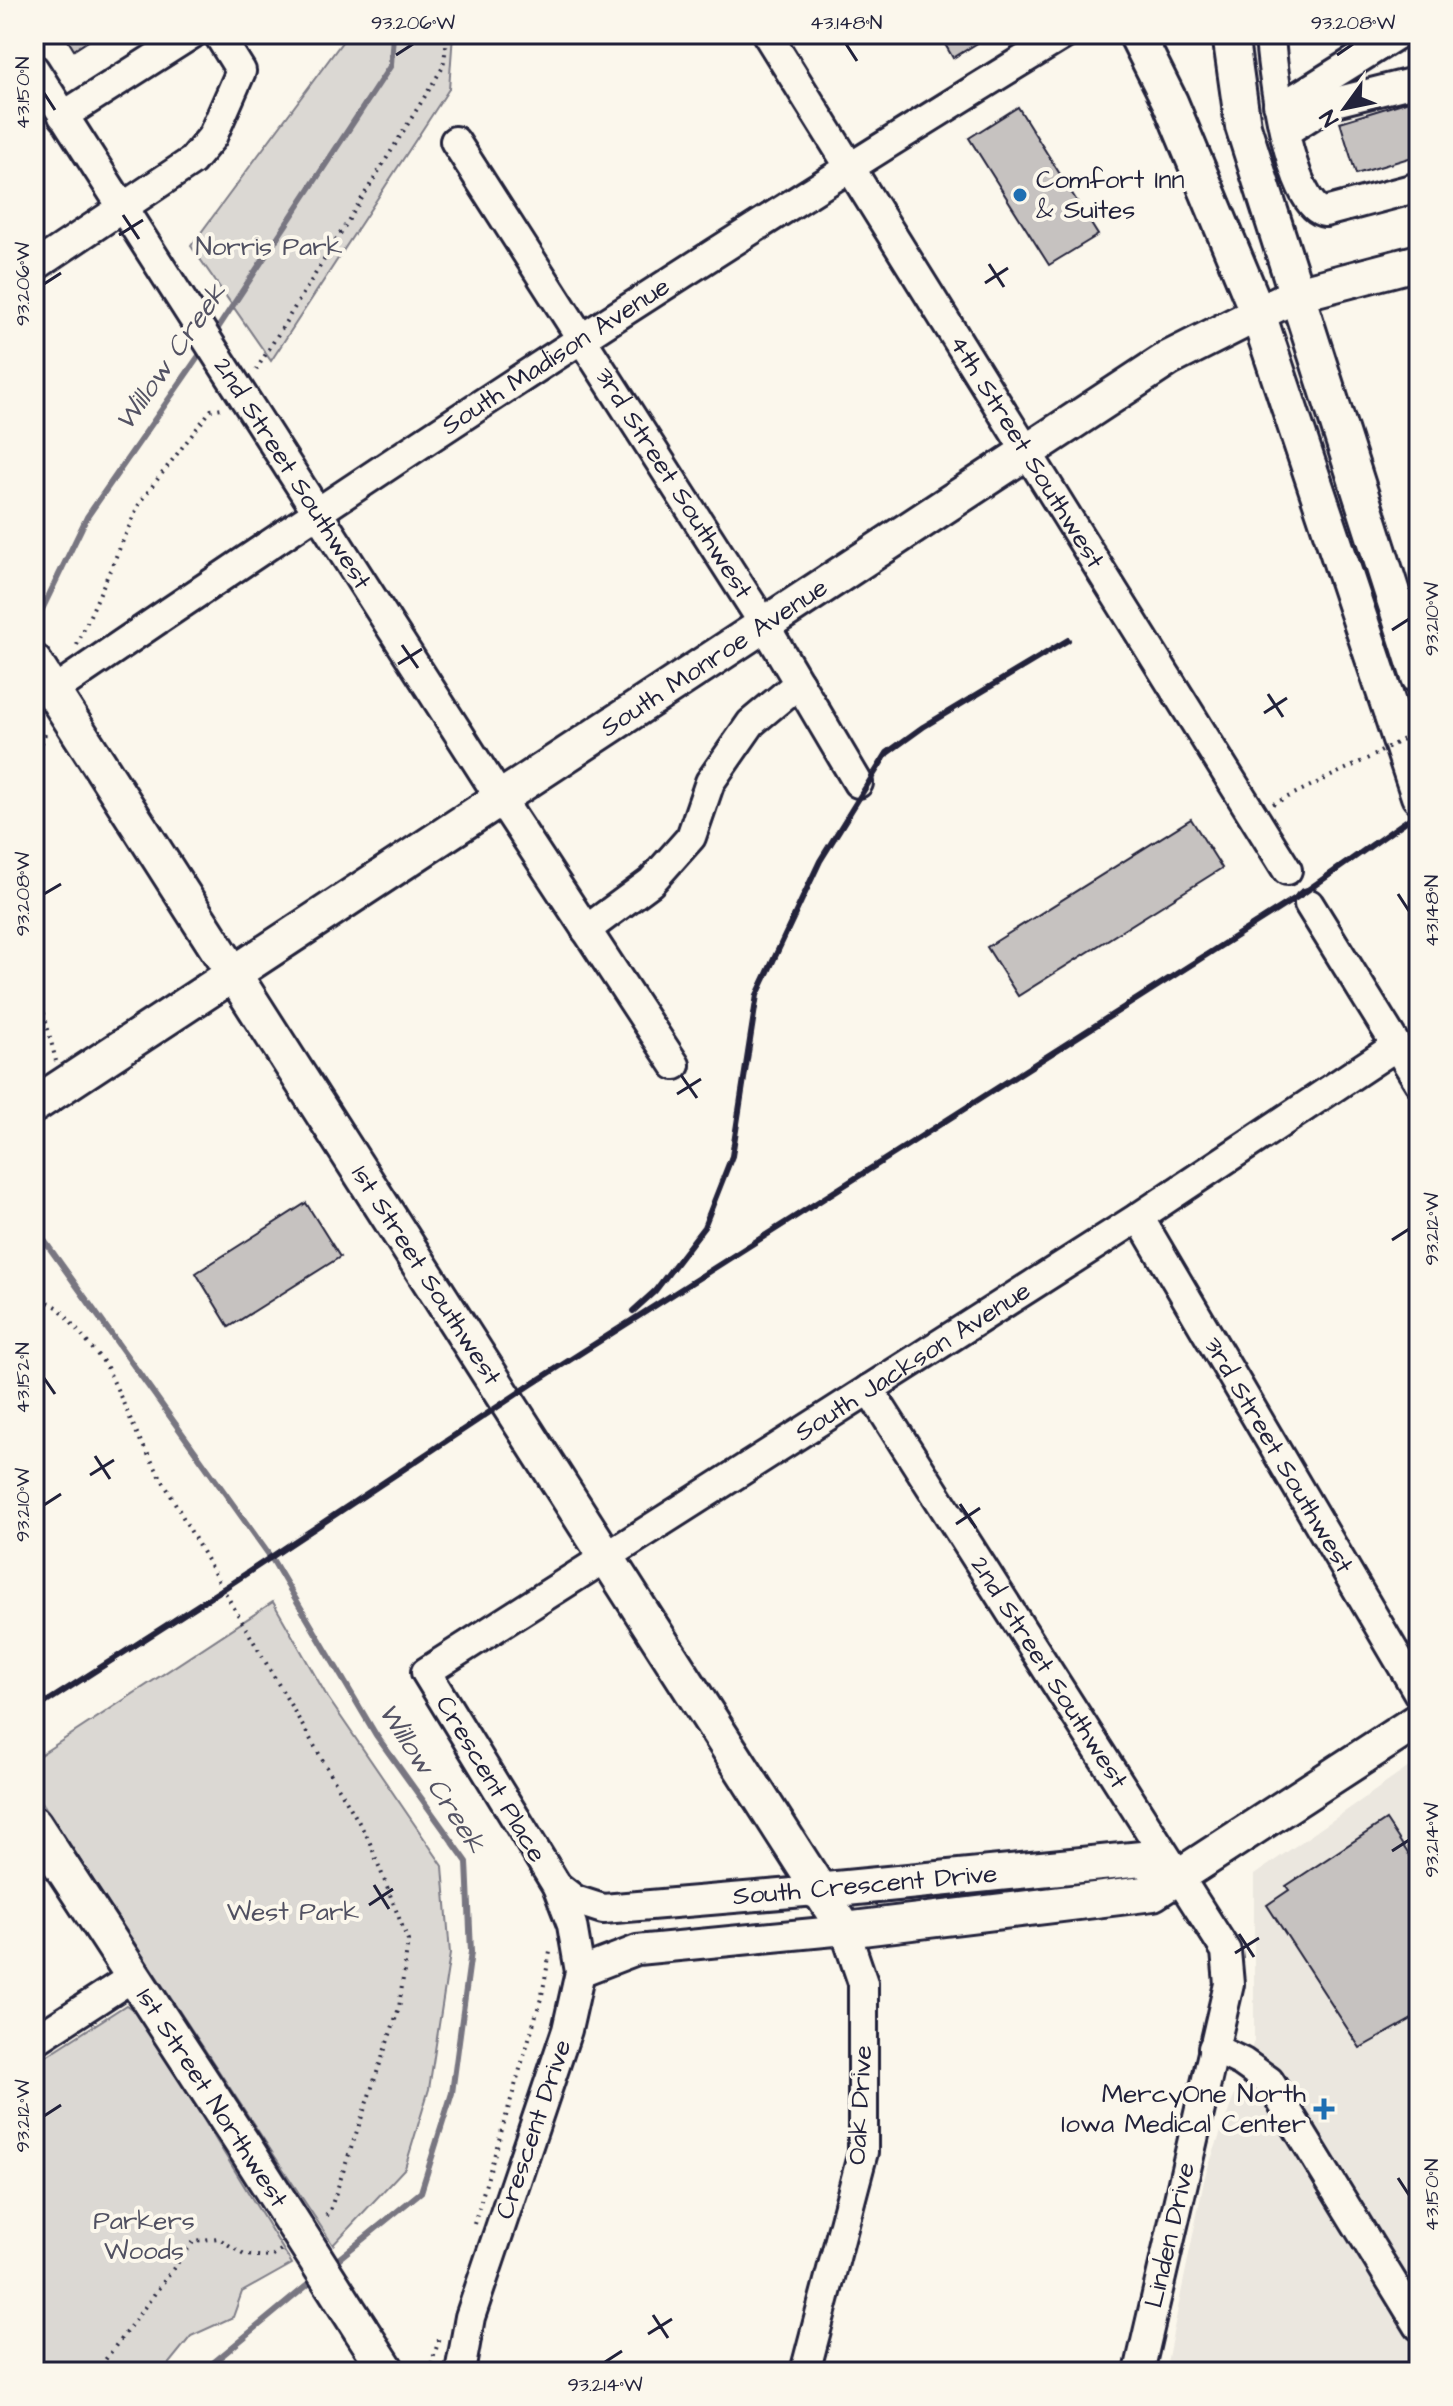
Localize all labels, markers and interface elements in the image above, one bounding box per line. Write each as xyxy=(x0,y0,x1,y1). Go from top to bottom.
text: 93.206°W xyxy=(371,9,455,37)
text: 43.148°N xyxy=(810,9,882,37)
text: 93.208°W xyxy=(1311,9,1395,37)
text: 43.150°N xyxy=(9,57,37,129)
north arrow xyxy=(1305,68,1385,148)
text: N xyxy=(1313,104,1346,132)
place label: Comfort Inn & Suites xyxy=(1036,162,1185,228)
marker: Comfort Inn & Suites xyxy=(1011,186,1029,204)
park label: Norris Park xyxy=(195,229,343,265)
text: 93.206°W xyxy=(9,242,37,326)
street label: South Madison Avenue xyxy=(434,268,677,444)
water label: Willow Creek xyxy=(106,275,237,439)
street label: 4th Street Southwest xyxy=(941,328,1113,576)
street label: 2nd Street Southwest xyxy=(205,350,380,597)
street label: 3rd Street Southwest xyxy=(586,360,762,606)
street label: South Monroe Avenue xyxy=(593,570,835,746)
text: 93.210°W xyxy=(1418,582,1446,656)
text: 93.208°W xyxy=(9,852,37,936)
text: 43.148°N xyxy=(1418,875,1446,947)
street label: 1st Street Southwest xyxy=(342,1158,510,1393)
text: 93.212°W xyxy=(1418,1192,1446,1266)
street label: South Jackson Avenue xyxy=(788,1273,1038,1450)
street label: 3rd Street Southwest xyxy=(1195,1330,1362,1580)
text: 43.152°N xyxy=(9,1342,37,1414)
text: 93.210°W xyxy=(9,1468,37,1542)
street label: 2nd Street Southwest xyxy=(962,1549,1137,1796)
street label: Crescent Place xyxy=(427,1689,555,1869)
water label: Willow Creek xyxy=(369,1695,496,1861)
text: 93.214°W xyxy=(1418,1802,1446,1878)
street label: South Crescent Drive xyxy=(731,1856,999,1914)
park label: West Park xyxy=(227,1894,359,1930)
street label: 1st Street Northwest xyxy=(127,1981,297,2215)
street label: Crescent Drive xyxy=(486,2035,580,2224)
street label: Oak Drive xyxy=(839,2044,881,2166)
place label: MercyOne North Iowa Medical Center xyxy=(1061,2076,1306,2142)
text: 93.212°W xyxy=(9,2079,37,2153)
marker: MercyOne North Iowa Medical Center xyxy=(1313,2098,1335,2120)
street label: Linden Drive xyxy=(1136,2159,1204,2311)
text: 43.150°N xyxy=(1418,2159,1446,2231)
park label: Parkers Woods xyxy=(93,2203,195,2269)
text: 93.214°W xyxy=(567,2371,643,2399)

